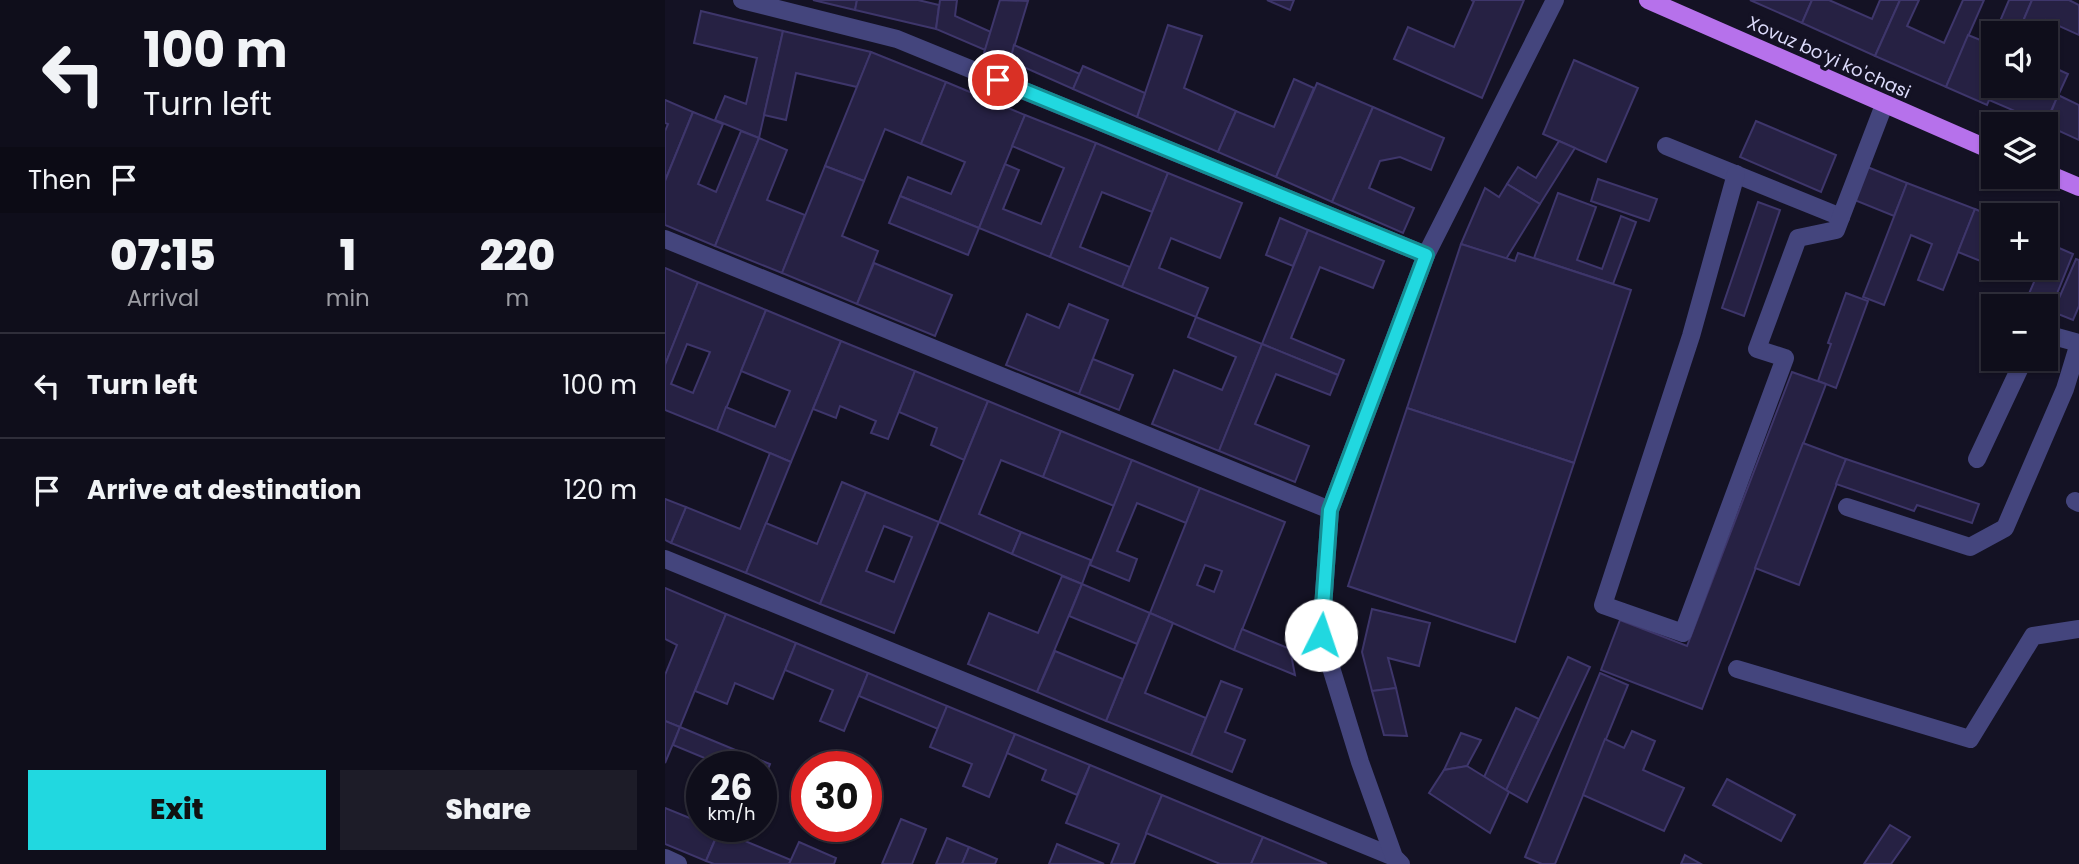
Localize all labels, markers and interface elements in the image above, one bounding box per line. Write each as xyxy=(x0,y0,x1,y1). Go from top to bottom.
street label: Xovuz bo‘yi ko'chasi xyxy=(1743,10,1915,104)
text: 100 m xyxy=(143,16,288,84)
map controls xyxy=(1981,21,2058,371)
button: sound xyxy=(1981,21,2058,98)
icon: left xyxy=(28,28,119,119)
pin xyxy=(968,50,1028,110)
icon: arrive xyxy=(979,61,1017,99)
text: Turn left xyxy=(143,81,272,126)
button: layers xyxy=(1981,112,2058,189)
icon: arrive xyxy=(105,161,143,199)
text: Then xyxy=(28,162,91,198)
button: + xyxy=(1981,203,2058,280)
text: 07:15 xyxy=(110,226,216,285)
text: 1 xyxy=(340,226,356,285)
text: 220 xyxy=(480,226,555,285)
text: Arrival xyxy=(127,282,199,314)
text: min xyxy=(326,282,370,314)
text: m xyxy=(506,282,529,314)
button: − xyxy=(1981,294,2058,371)
icon: left xyxy=(28,367,66,405)
text: Turn left xyxy=(87,367,198,403)
text: 100 m xyxy=(562,367,637,403)
icon: arrive xyxy=(28,472,66,510)
text: Arrive at destination xyxy=(87,472,362,508)
text: 120 m xyxy=(564,472,637,508)
position arrow xyxy=(1284,598,1358,672)
speed limit sign: 30 xyxy=(791,751,882,842)
text: 26 xyxy=(710,763,753,812)
button: Exit xyxy=(28,770,326,850)
button: Share xyxy=(340,770,637,850)
text: km/h xyxy=(708,801,755,826)

